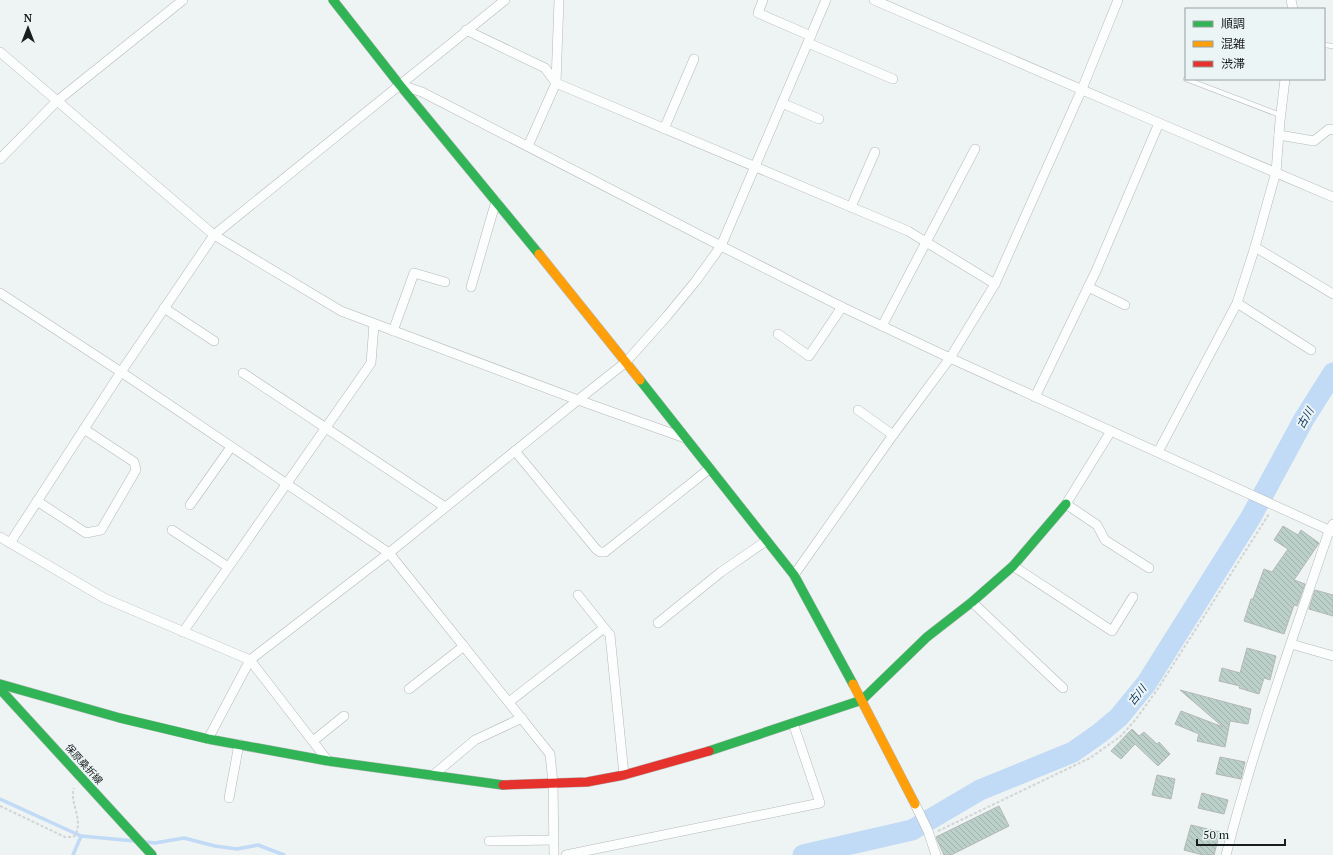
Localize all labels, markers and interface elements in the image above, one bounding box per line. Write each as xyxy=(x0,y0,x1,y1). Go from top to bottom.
north arrow xyxy=(8,8,48,48)
legend xyxy=(1185,8,1325,80)
text: N xyxy=(24,11,33,25)
text: 順調 xyxy=(1221,16,1245,31)
text: 混雑 xyxy=(1221,36,1245,51)
text: 渋滞 xyxy=(1221,56,1245,71)
water label: 古川 xyxy=(1293,404,1317,431)
water label: 古川 xyxy=(1125,681,1150,708)
street label: 保原桑折線 xyxy=(62,741,106,787)
scale bar xyxy=(1197,821,1285,847)
text: 50 m xyxy=(1203,827,1230,842)

